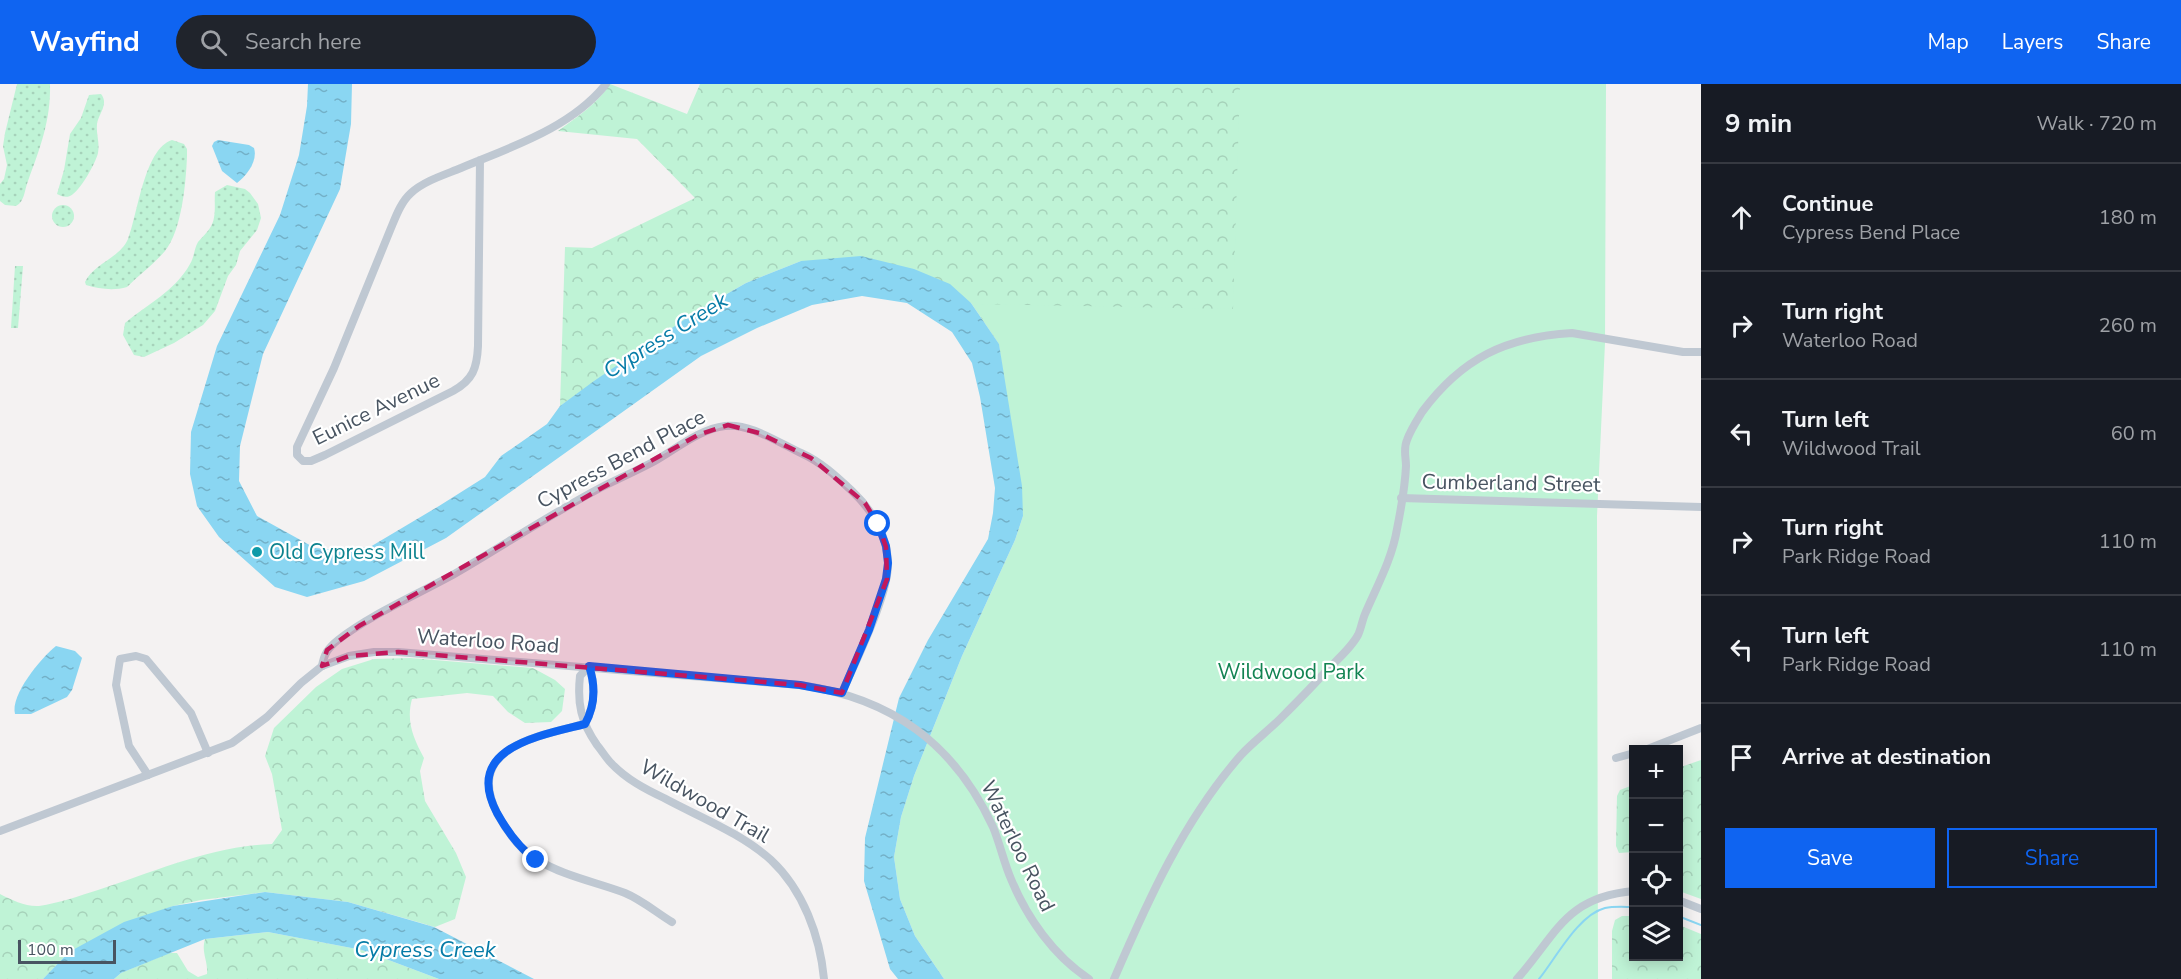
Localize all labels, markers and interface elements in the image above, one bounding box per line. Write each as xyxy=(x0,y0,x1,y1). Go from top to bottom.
search box xyxy=(176,15,596,69)
text: Wayfind xyxy=(30,23,140,61)
icon: search xyxy=(197,26,230,59)
text: Search here xyxy=(245,27,362,57)
text: Map xyxy=(1927,28,1969,56)
text: Layers xyxy=(2002,28,2063,56)
text: Share xyxy=(2096,28,2151,56)
text: 9 min xyxy=(1725,106,1792,141)
text: Walk · 720 m xyxy=(2037,110,2157,137)
text: Continue xyxy=(1782,189,1873,219)
icon: ahead xyxy=(1725,201,1758,234)
text: 180 m xyxy=(2099,204,2157,231)
text: Cypress Bend Place xyxy=(1782,219,1960,246)
water label: Cypress Creek xyxy=(598,285,734,386)
text: Turn right xyxy=(1782,297,1883,327)
icon: right xyxy=(1725,309,1758,342)
text: 260 m xyxy=(2099,312,2157,339)
text: Waterloo Road xyxy=(1782,327,1918,354)
street label: Eunice Avenue xyxy=(308,366,444,452)
street label: Cypress Bend Place xyxy=(532,403,710,515)
text: Turn left xyxy=(1782,405,1869,435)
icon: left xyxy=(1725,417,1758,450)
text: 60 m xyxy=(2111,420,2157,447)
text: Wildwood Trail xyxy=(1782,435,1921,462)
street label: Cumberland Street xyxy=(1421,467,1601,499)
route start xyxy=(864,510,890,536)
text: Turn right xyxy=(1782,513,1883,543)
icon: right xyxy=(1725,525,1758,558)
text: 110 m xyxy=(2099,528,2157,555)
place label: Old Cypress Mill xyxy=(269,538,426,566)
text: Park Ridge Road xyxy=(1782,543,1931,570)
marker: Old Cypress Mill xyxy=(250,545,264,559)
text: Turn left xyxy=(1782,621,1869,651)
street label: Waterloo Road xyxy=(416,622,560,660)
icon: left xyxy=(1725,633,1758,666)
text: 110 m xyxy=(2099,636,2157,663)
text: Park Ridge Road xyxy=(1782,651,1931,678)
park label: Wildwood Park xyxy=(1218,658,1365,686)
icon: arrive xyxy=(1725,741,1758,774)
text: Arrive at destination xyxy=(1782,742,1991,772)
map controls xyxy=(1629,745,1683,961)
button: + xyxy=(1629,745,1683,799)
street label: Wildwood Trail xyxy=(635,752,776,850)
street label: Waterloo Road xyxy=(974,776,1062,916)
button: − xyxy=(1629,799,1683,853)
button: Save xyxy=(1725,828,1935,888)
button: Share xyxy=(1947,828,2157,888)
route end xyxy=(522,846,548,872)
button: locate xyxy=(1629,853,1683,907)
button: layers xyxy=(1629,907,1683,961)
water label: Cypress Creek xyxy=(354,935,497,965)
scale bar xyxy=(18,937,116,964)
text: 100 m xyxy=(27,939,74,961)

